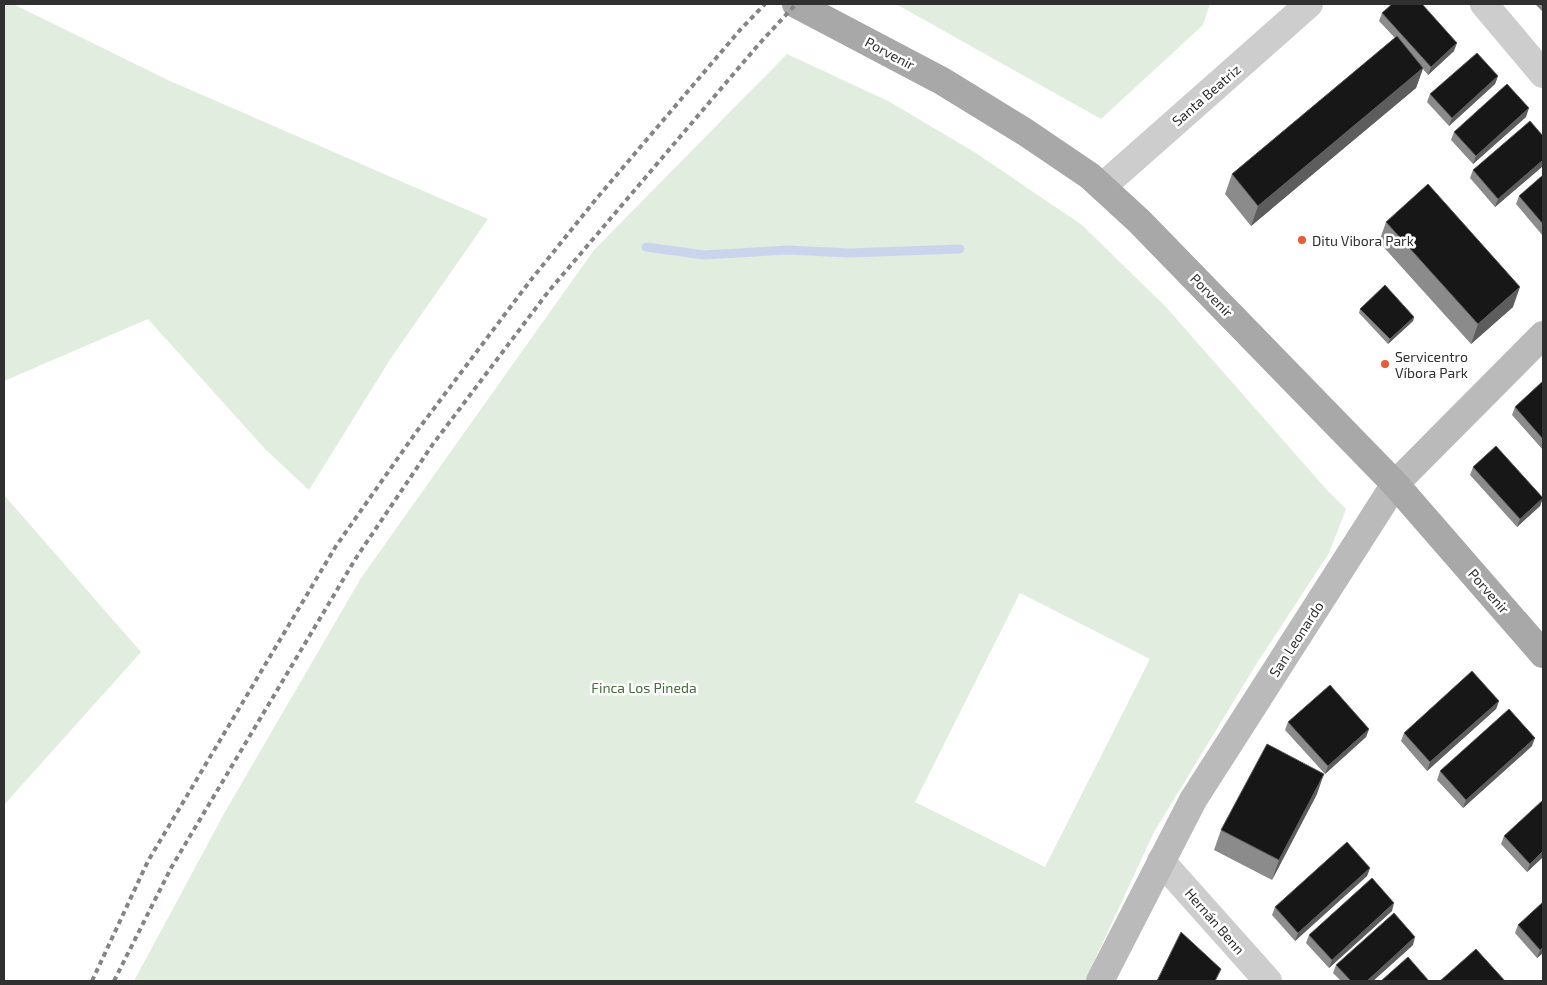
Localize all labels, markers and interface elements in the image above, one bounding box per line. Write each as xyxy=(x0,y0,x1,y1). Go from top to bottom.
street label: Porvenir xyxy=(862,33,918,73)
street label: Santa Beatriz xyxy=(1168,61,1244,129)
place label: Ditu Vibora Park xyxy=(1312,232,1414,249)
marker: Ditu Vibora Park xyxy=(1296,234,1308,246)
street label: Porvenir xyxy=(1187,270,1237,321)
place label: Servicentro Víbora Park xyxy=(1395,348,1468,381)
marker: Servicentro Víbora Park xyxy=(1379,358,1391,370)
street label: Porvenir xyxy=(1465,565,1513,617)
street label: San Leonardo xyxy=(1265,598,1327,680)
park label: Finca Los Pineda xyxy=(591,679,697,696)
street label: Hernán Benn xyxy=(1182,884,1248,958)

